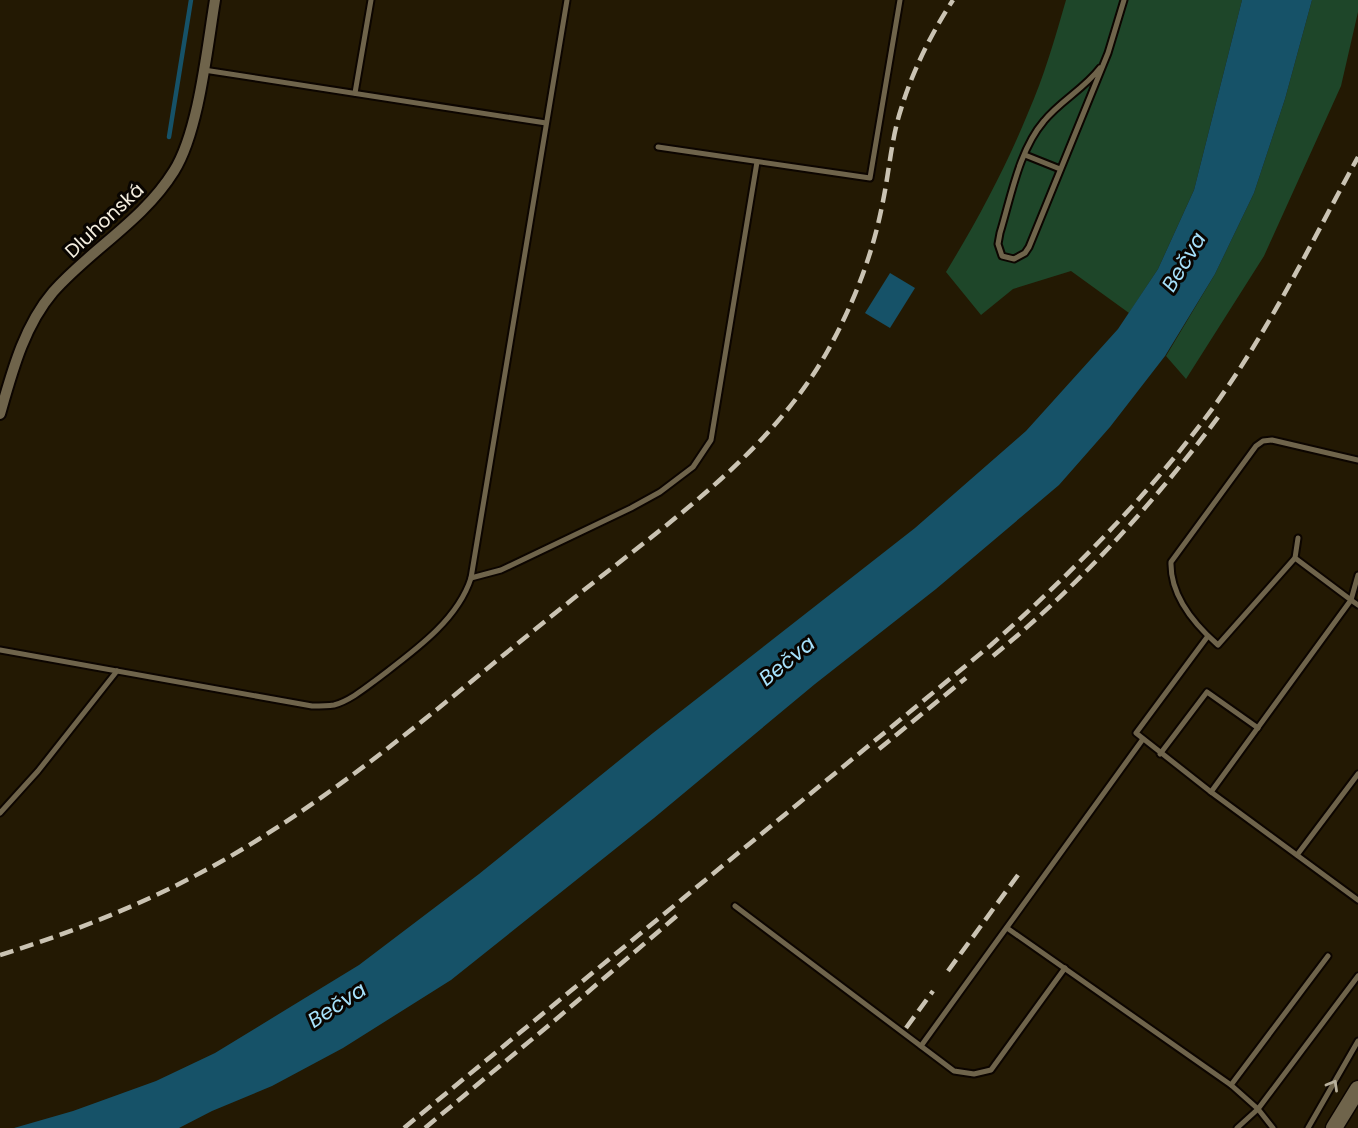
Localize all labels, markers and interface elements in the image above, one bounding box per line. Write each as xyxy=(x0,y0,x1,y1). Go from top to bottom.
street label: Dluhonská xyxy=(59,177,150,264)
water label: Bečva xyxy=(1155,227,1213,297)
water label: Bečva xyxy=(752,629,821,692)
water label: Bečva xyxy=(302,975,372,1034)
one-way arrow xyxy=(1325,1079,1338,1092)

